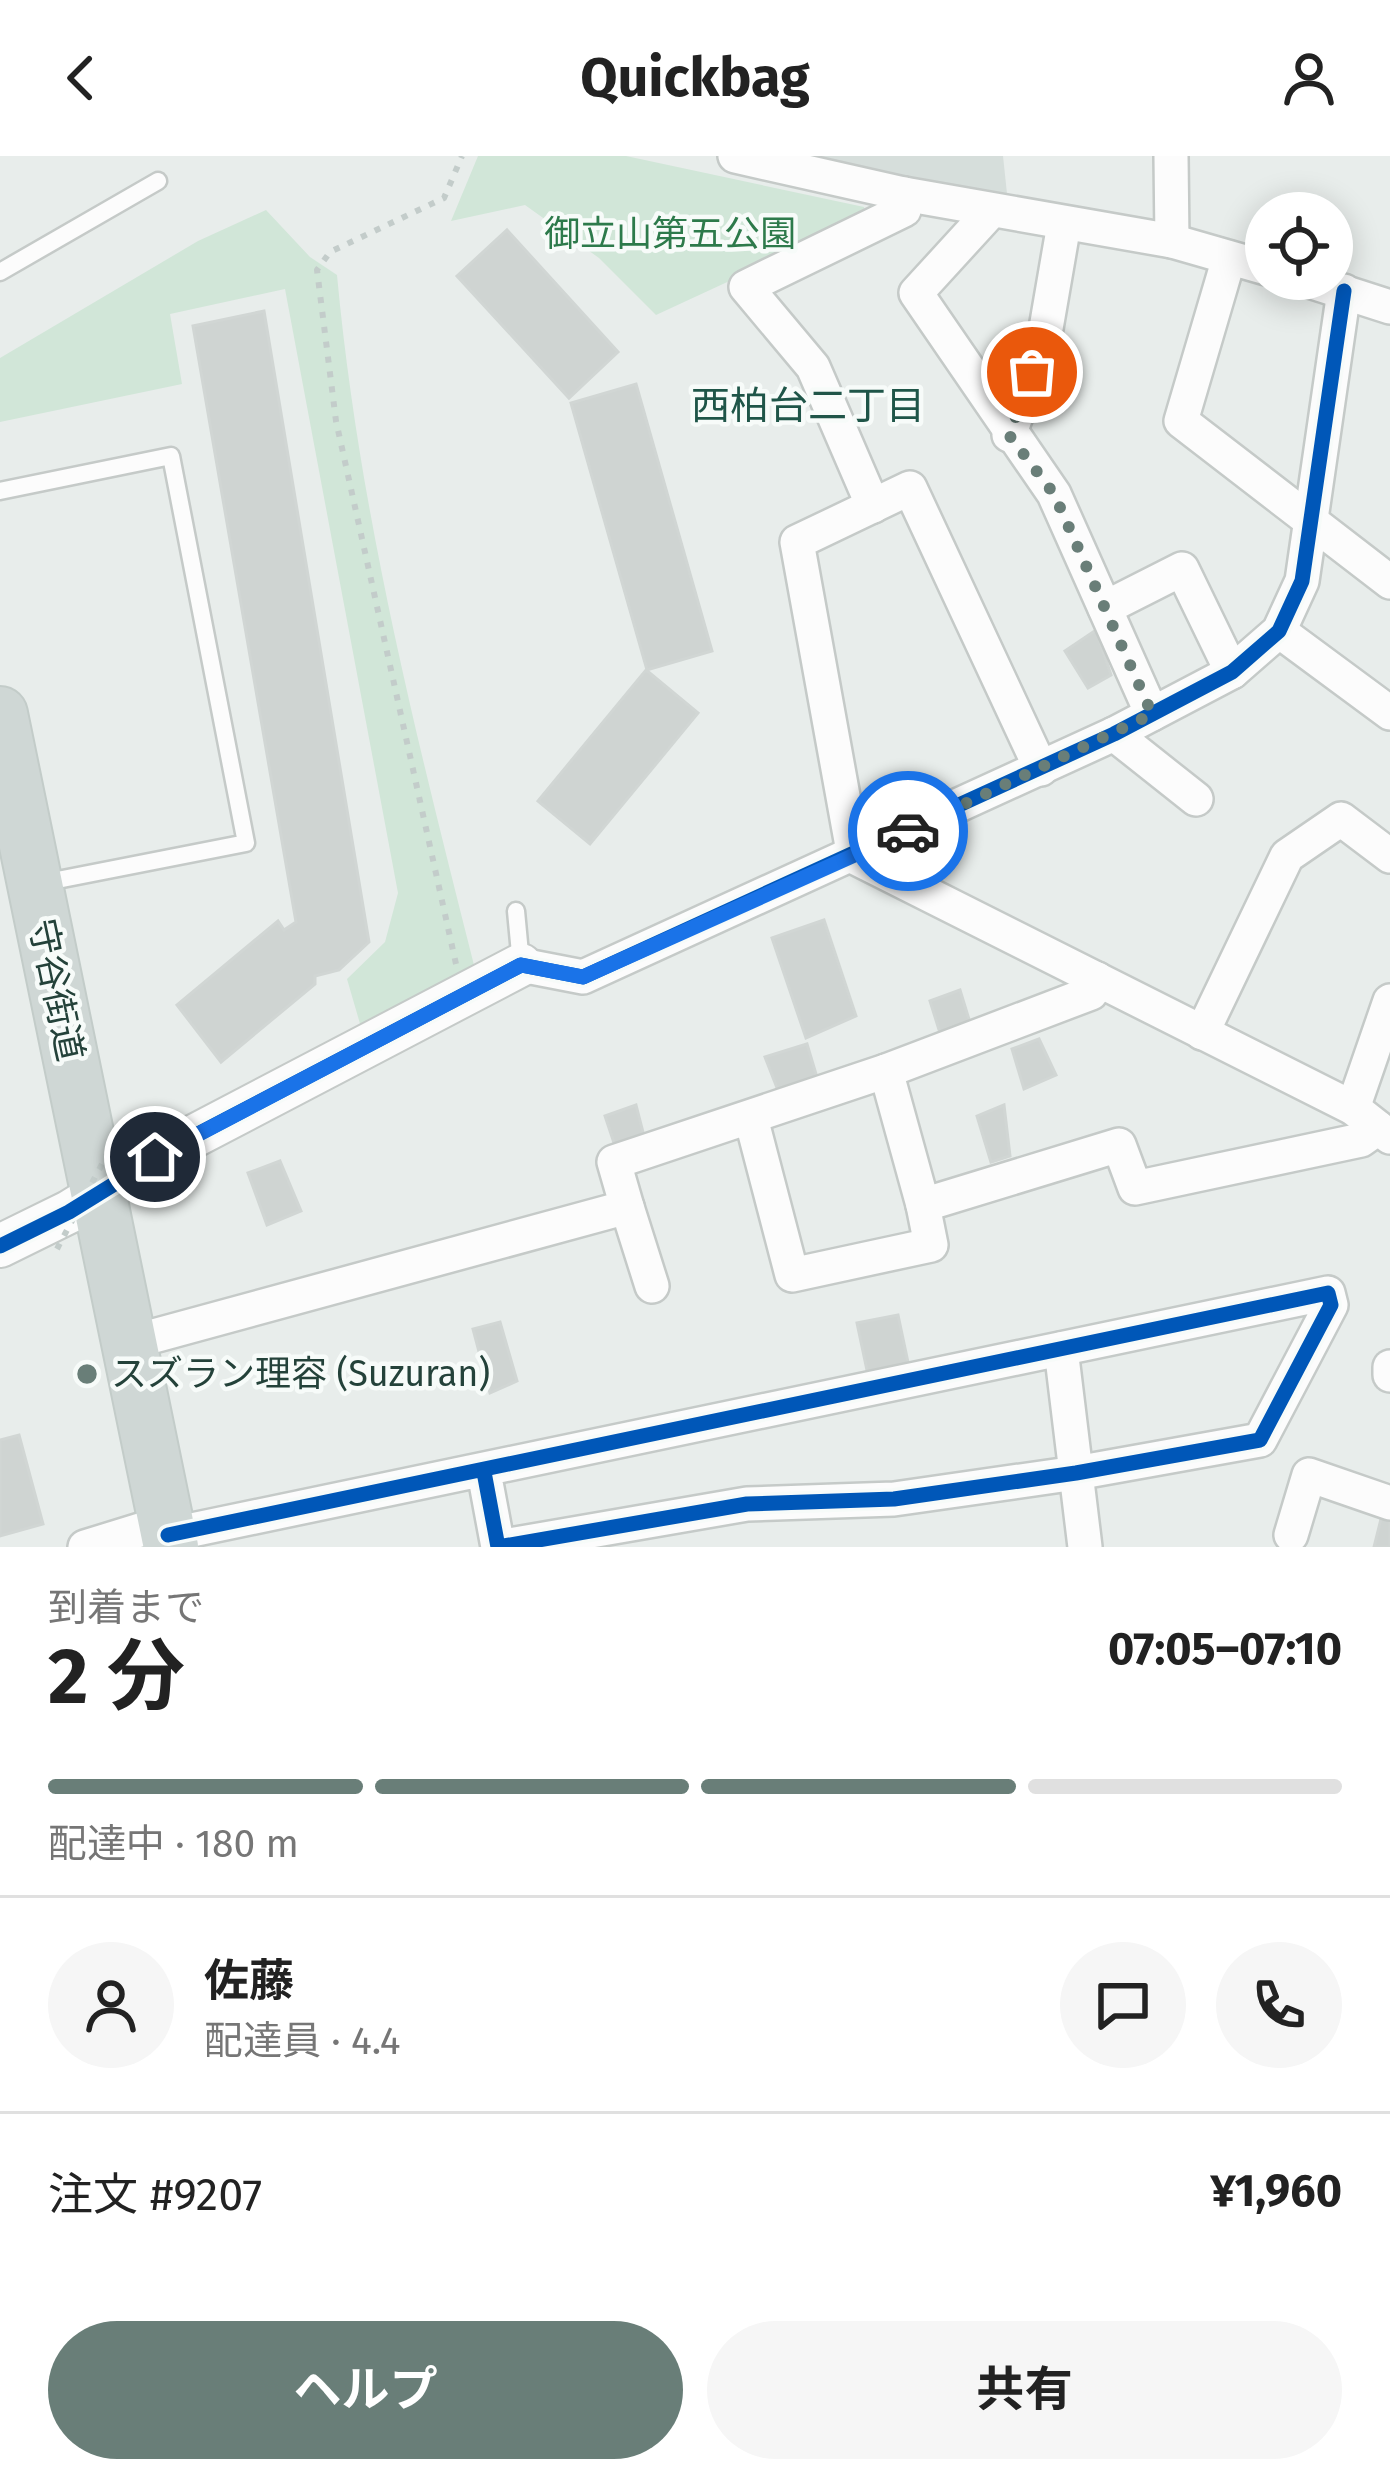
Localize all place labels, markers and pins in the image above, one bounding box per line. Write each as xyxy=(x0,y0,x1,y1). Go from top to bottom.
pin xyxy=(981,321,1083,423)
pin xyxy=(104,1106,206,1208)
place label: スズラン理容 (Suzuran) xyxy=(111,1352,490,1396)
marker: スズラン理容 (Suzuran) xyxy=(74,1361,100,1387)

